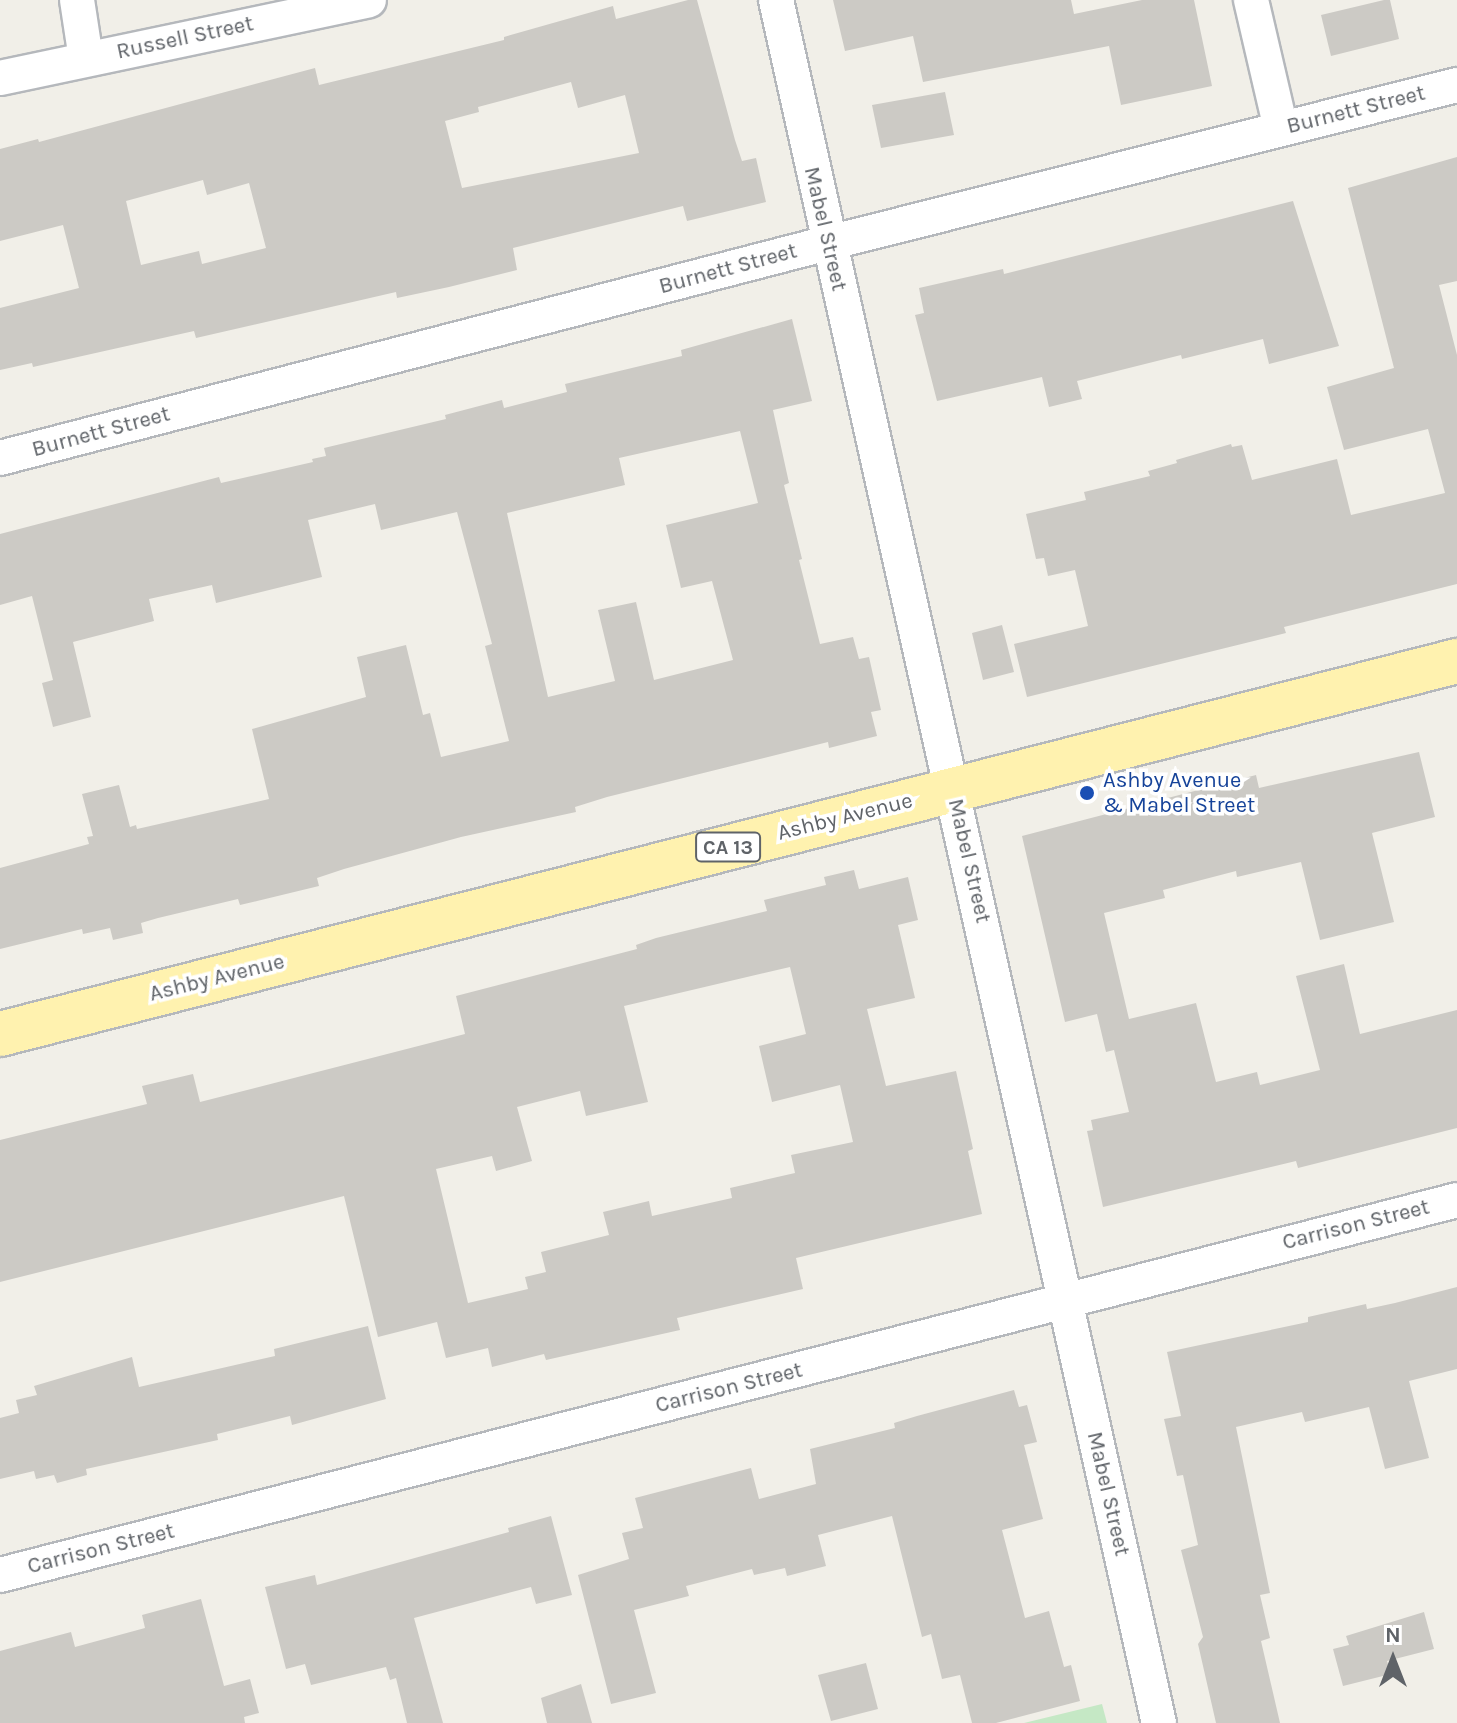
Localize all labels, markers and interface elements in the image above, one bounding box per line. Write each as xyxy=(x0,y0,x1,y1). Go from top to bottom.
street label: Russell Street xyxy=(114,11,256,65)
street label: Burnett Street xyxy=(1284,80,1428,140)
street label: Mabel Street xyxy=(798,164,852,294)
street label: Burnett Street xyxy=(656,238,800,300)
street label: Burnett Street xyxy=(29,401,173,463)
place label: Ashby Avenue & Mabel Street xyxy=(1103,767,1255,818)
marker: Ashby Avenue & Mabel Street xyxy=(1078,784,1096,802)
street label: Ashby Avenue xyxy=(775,787,915,847)
street label: Mabel Street xyxy=(942,796,996,926)
road number: CA 13 xyxy=(694,831,762,863)
street label: Ashby Avenue xyxy=(147,948,287,1008)
street label: Carrison Street xyxy=(1280,1194,1432,1256)
street label: Carrison Street xyxy=(653,1357,805,1419)
street label: Mabel Street xyxy=(1081,1429,1135,1559)
street label: Carrison Street xyxy=(25,1518,177,1580)
north arrow xyxy=(1353,1619,1433,1699)
text: N xyxy=(1385,1622,1401,1648)

